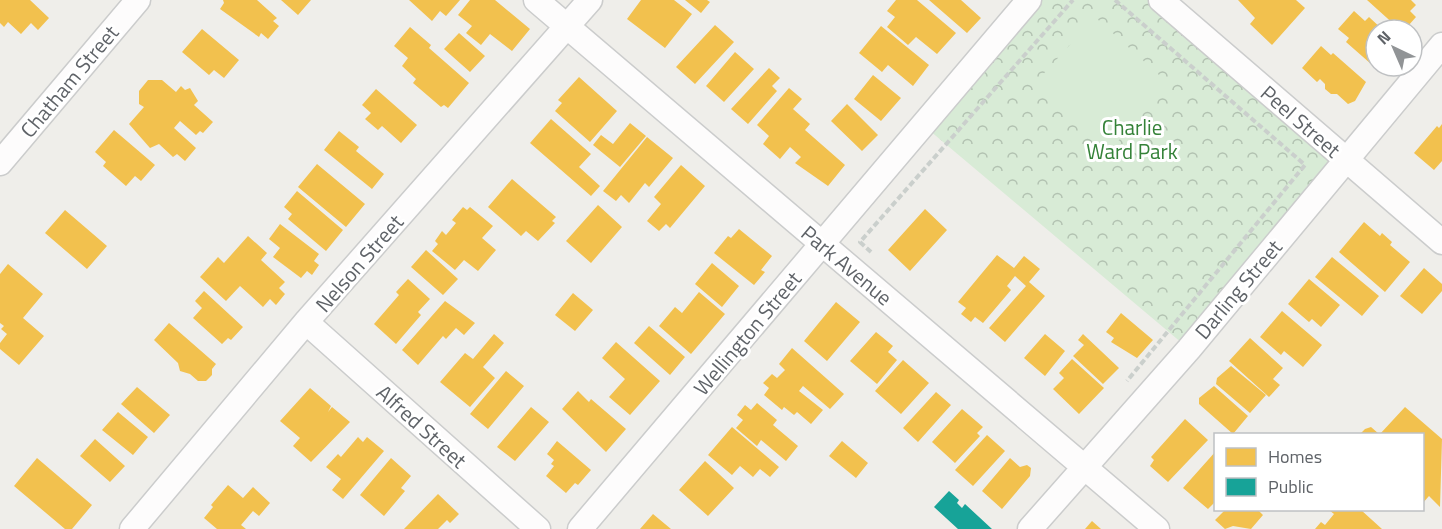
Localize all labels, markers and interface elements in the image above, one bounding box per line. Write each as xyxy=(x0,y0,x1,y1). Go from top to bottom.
street label: Chatham Street xyxy=(12,17,126,144)
north arrow xyxy=(1364,18,1424,78)
text: N xyxy=(1371,25,1396,50)
street label: Peel Street xyxy=(1254,77,1349,165)
park label: Charlie Ward Park xyxy=(1086,111,1178,167)
street label: Nelson Street xyxy=(307,207,411,319)
street label: Park Avenue xyxy=(794,217,900,313)
street label: Darling Street xyxy=(1187,232,1290,346)
street label: Wellington Street xyxy=(685,263,809,402)
street label: Alfred Street xyxy=(370,377,475,476)
legend xyxy=(1214,433,1424,511)
text: Homes xyxy=(1268,443,1322,470)
text: Public xyxy=(1268,473,1314,500)

